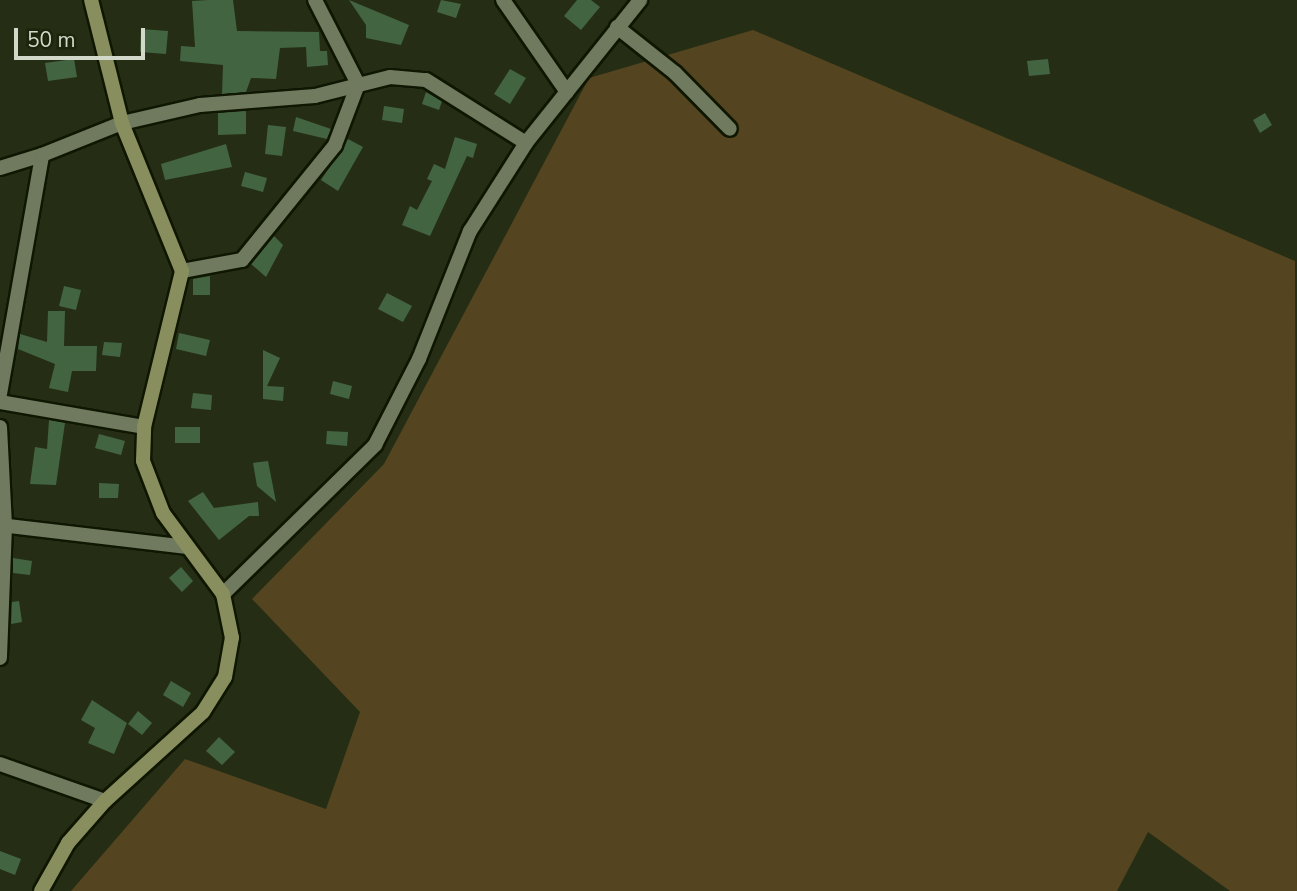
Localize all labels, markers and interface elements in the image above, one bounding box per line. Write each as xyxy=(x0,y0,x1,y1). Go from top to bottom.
scale bar xyxy=(18,14,149,58)
text: 50 m xyxy=(27,26,76,54)

